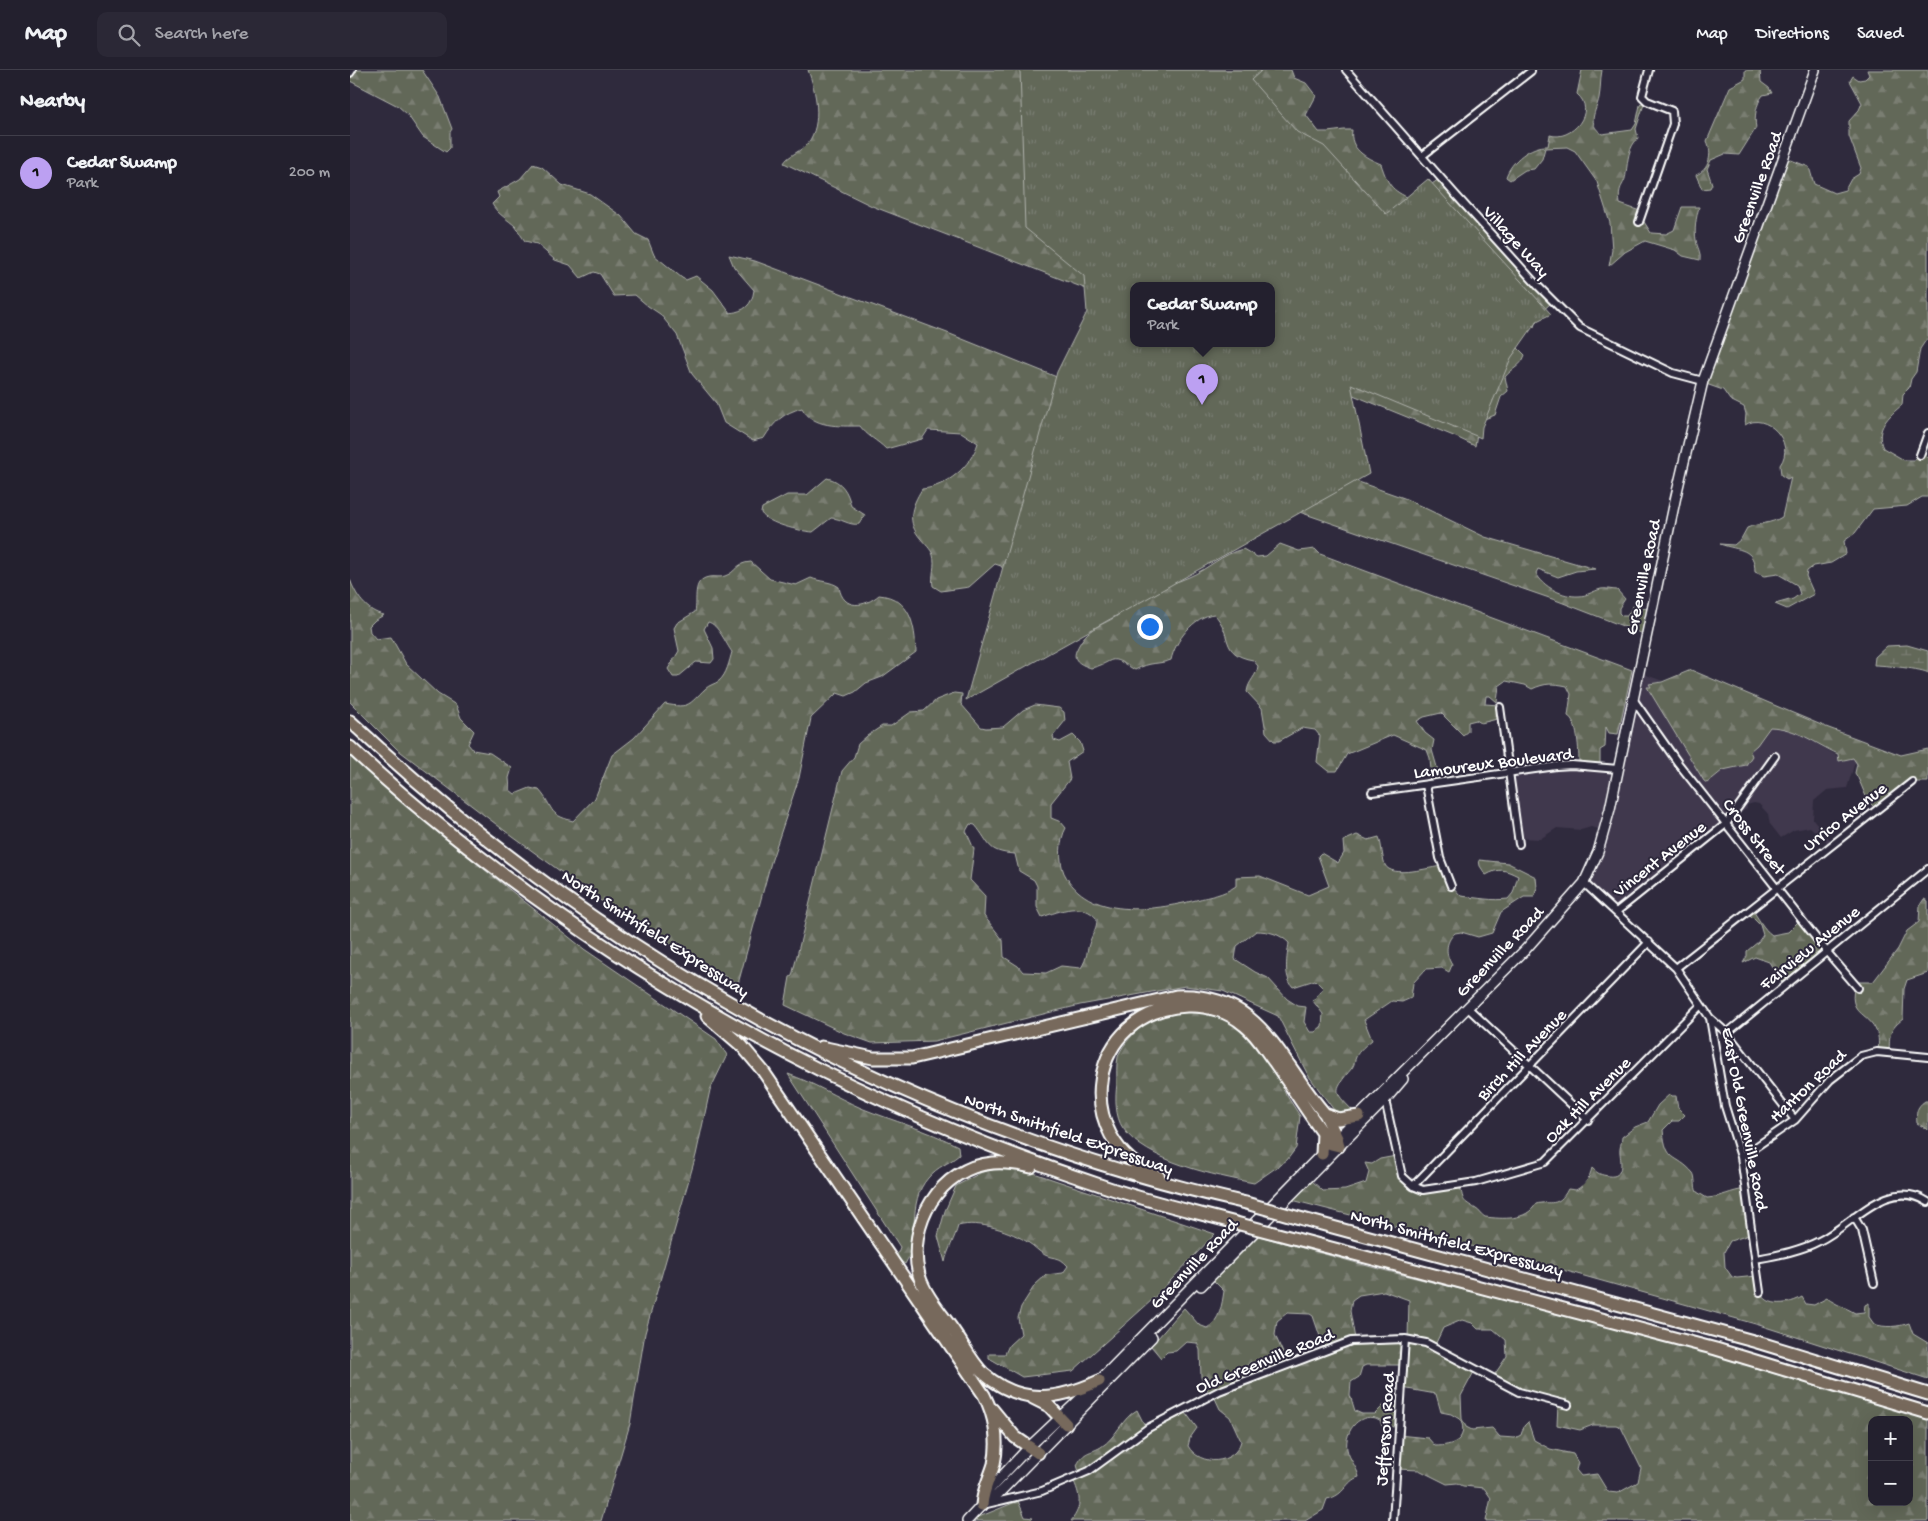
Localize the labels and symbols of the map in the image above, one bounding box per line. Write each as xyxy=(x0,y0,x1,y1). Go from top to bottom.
street label: Greenville Road xyxy=(1728,128,1789,247)
street label: Village Way xyxy=(1477,202,1553,283)
pin: 1 xyxy=(1186,364,1218,405)
street label: Greenville Road xyxy=(1622,516,1667,637)
your location xyxy=(1137,614,1163,640)
street label: Lamoureux Boulevard xyxy=(1413,744,1575,785)
street label: Urrico Avenue xyxy=(1799,778,1892,857)
street label: Cross Street xyxy=(1717,795,1790,881)
street label: Vincent Avenue xyxy=(1609,817,1712,903)
street label: North Smithfield Expressway xyxy=(557,867,753,1004)
street label: Greenville Road xyxy=(1452,902,1550,1002)
street label: Fairview Avenue xyxy=(1755,902,1866,996)
street label: Birch Hill Avenue xyxy=(1473,1005,1573,1107)
street label: East Old Greenville Road xyxy=(1715,1026,1772,1214)
street label: Hanton Road xyxy=(1766,1045,1853,1128)
street label: Oak Hill Avenue xyxy=(1541,1053,1637,1148)
street label: North Smithfield Expressway xyxy=(961,1090,1176,1181)
street label: North Smithfield Expressway xyxy=(1348,1206,1565,1283)
street label: Greenville Road xyxy=(1146,1214,1244,1314)
street label: Old Greenville Road xyxy=(1193,1324,1338,1400)
street label: Jefferson Road xyxy=(1372,1370,1401,1487)

